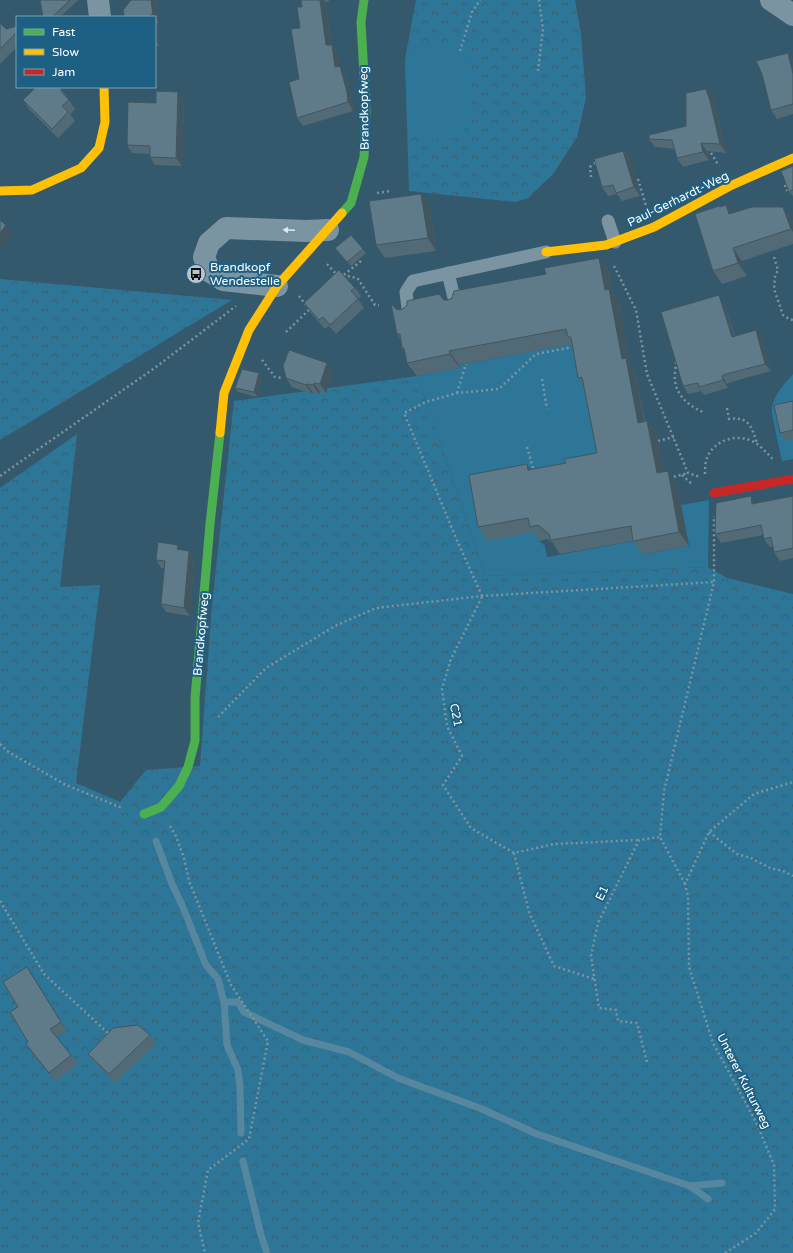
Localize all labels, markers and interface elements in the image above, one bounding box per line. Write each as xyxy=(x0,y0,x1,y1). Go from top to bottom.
legend xyxy=(16,16,156,88)
text: Fast xyxy=(52,25,76,39)
text: Slow xyxy=(52,45,79,59)
text: Jam xyxy=(52,65,75,79)
street label: Brandkopfweg xyxy=(356,66,372,150)
street label: Paul-Gerhardt-Weg xyxy=(625,168,731,230)
one-way arrow xyxy=(282,227,295,233)
place label: Brandkopf Wendestelle xyxy=(210,260,280,288)
bus stop icon: Brandkopf Wendestelle xyxy=(185,263,207,285)
street label: Brandkopfweg xyxy=(190,592,212,676)
street label: C21 xyxy=(447,702,465,728)
street label: E1 xyxy=(592,883,612,903)
street label: Unterer Kulturweg xyxy=(714,1031,774,1131)

